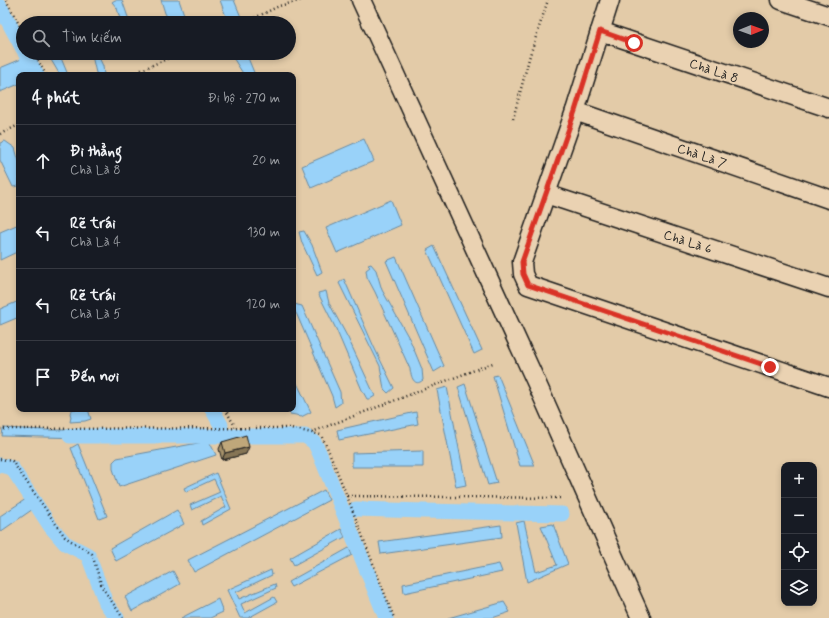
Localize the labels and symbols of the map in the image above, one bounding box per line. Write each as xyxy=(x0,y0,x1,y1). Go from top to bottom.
north arrow xyxy=(733,12,769,48)
route start xyxy=(625,34,643,52)
street label: Chà Là 8 xyxy=(687,55,740,88)
street label: Chà Là 7 xyxy=(675,140,729,173)
street label: Chà Là 6 xyxy=(661,227,714,258)
route end xyxy=(761,358,779,376)

